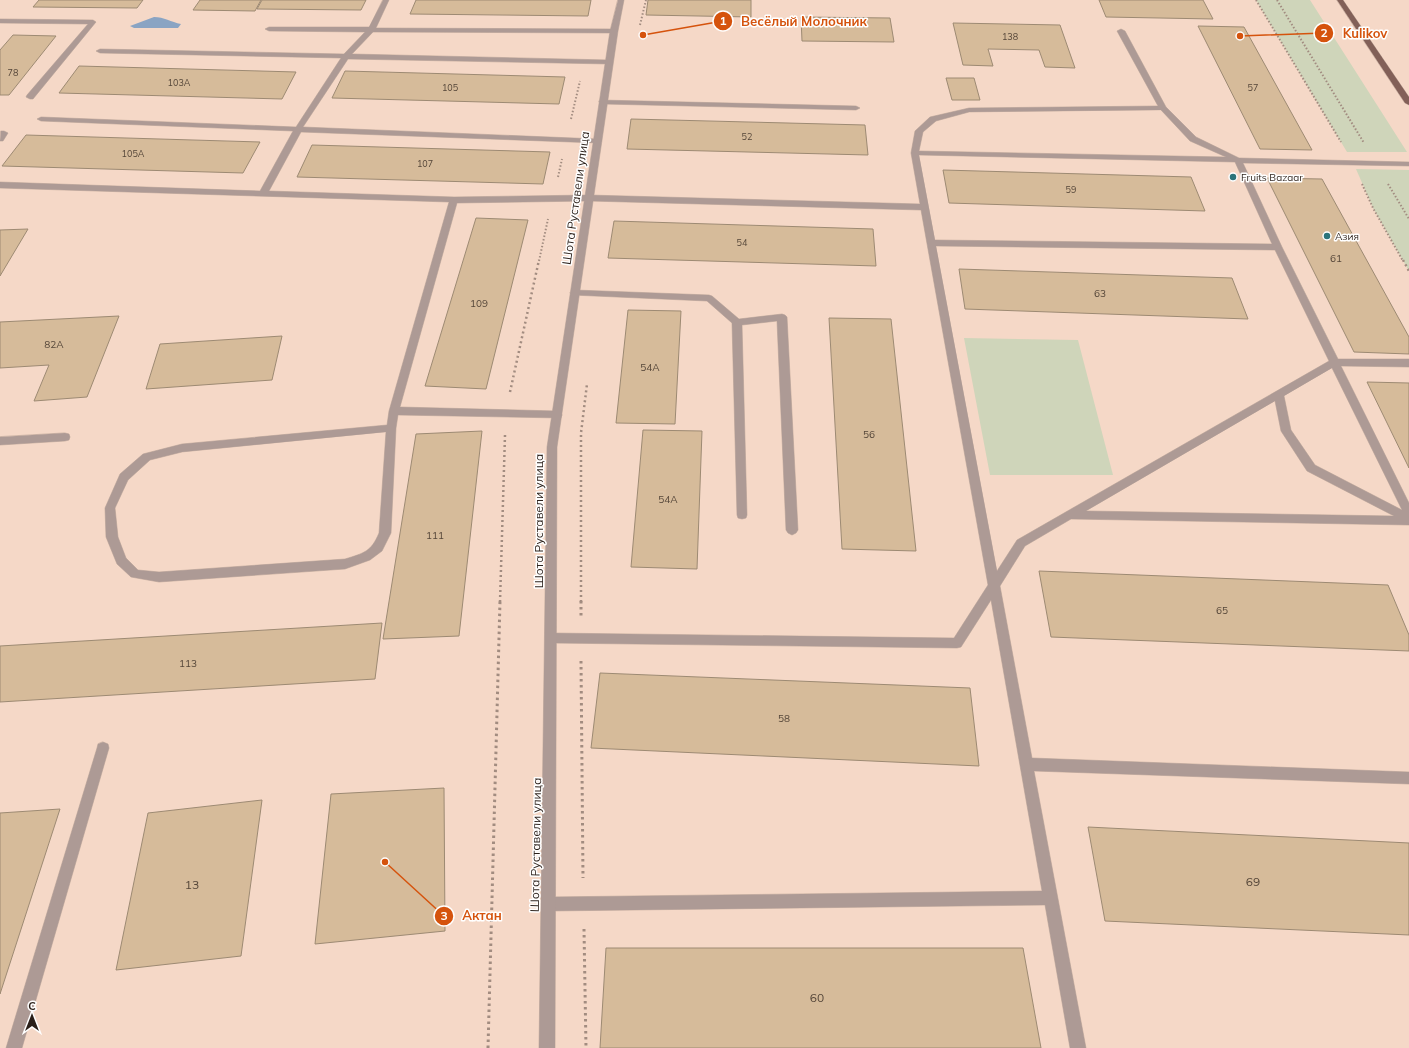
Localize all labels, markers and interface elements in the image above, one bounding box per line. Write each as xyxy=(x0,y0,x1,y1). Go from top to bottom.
callout: Весёлый Молочник xyxy=(713,9,875,34)
text: 1 xyxy=(719,13,727,28)
text: Весёлый Молочник xyxy=(741,13,868,29)
callout: Kulikov xyxy=(1314,21,1395,46)
text: 2 xyxy=(1320,25,1328,40)
text: Kulikov xyxy=(1343,25,1388,41)
house number: 138 xyxy=(1002,31,1018,42)
house number: 78 xyxy=(8,67,18,78)
house number: 103А xyxy=(168,77,191,88)
house number: 105 xyxy=(442,82,459,93)
house number: 57 xyxy=(1248,82,1258,93)
street label: Шота Руставели улица xyxy=(559,130,592,266)
house number: 52 xyxy=(742,131,752,142)
house number: 105А xyxy=(122,148,145,159)
house number: 107 xyxy=(417,158,433,169)
place label: Fruits Bazaar xyxy=(1241,171,1303,184)
marker: Fruits Bazaar xyxy=(1228,172,1238,182)
house number: 59 xyxy=(1066,184,1076,195)
place label: Азия xyxy=(1335,230,1359,243)
marker: Азия xyxy=(1322,231,1332,241)
house number: 54 xyxy=(737,237,748,248)
house number: 61 xyxy=(1330,252,1342,265)
house number: 63 xyxy=(1094,287,1106,300)
house number: 109 xyxy=(470,297,488,310)
house number: 82А xyxy=(44,338,64,351)
house number: 54А xyxy=(640,361,660,374)
house number: 56 xyxy=(863,428,875,441)
street label: Шота Руставели улица xyxy=(531,454,546,588)
house number: 54А xyxy=(658,493,678,506)
house number: 111 xyxy=(426,529,444,542)
house number: 65 xyxy=(1216,604,1228,617)
house number: 113 xyxy=(179,657,197,670)
house number: 58 xyxy=(778,712,790,725)
street label: Шота Руставели улица xyxy=(527,778,544,912)
house number: 69 xyxy=(1246,874,1260,889)
house number: 13 xyxy=(185,877,199,892)
callout: Актан xyxy=(434,903,510,928)
text: Актан xyxy=(462,907,502,923)
text: 3 xyxy=(440,908,448,923)
house number: 60 xyxy=(810,990,824,1005)
north arrow xyxy=(12,996,52,1036)
text: С xyxy=(28,999,36,1013)

